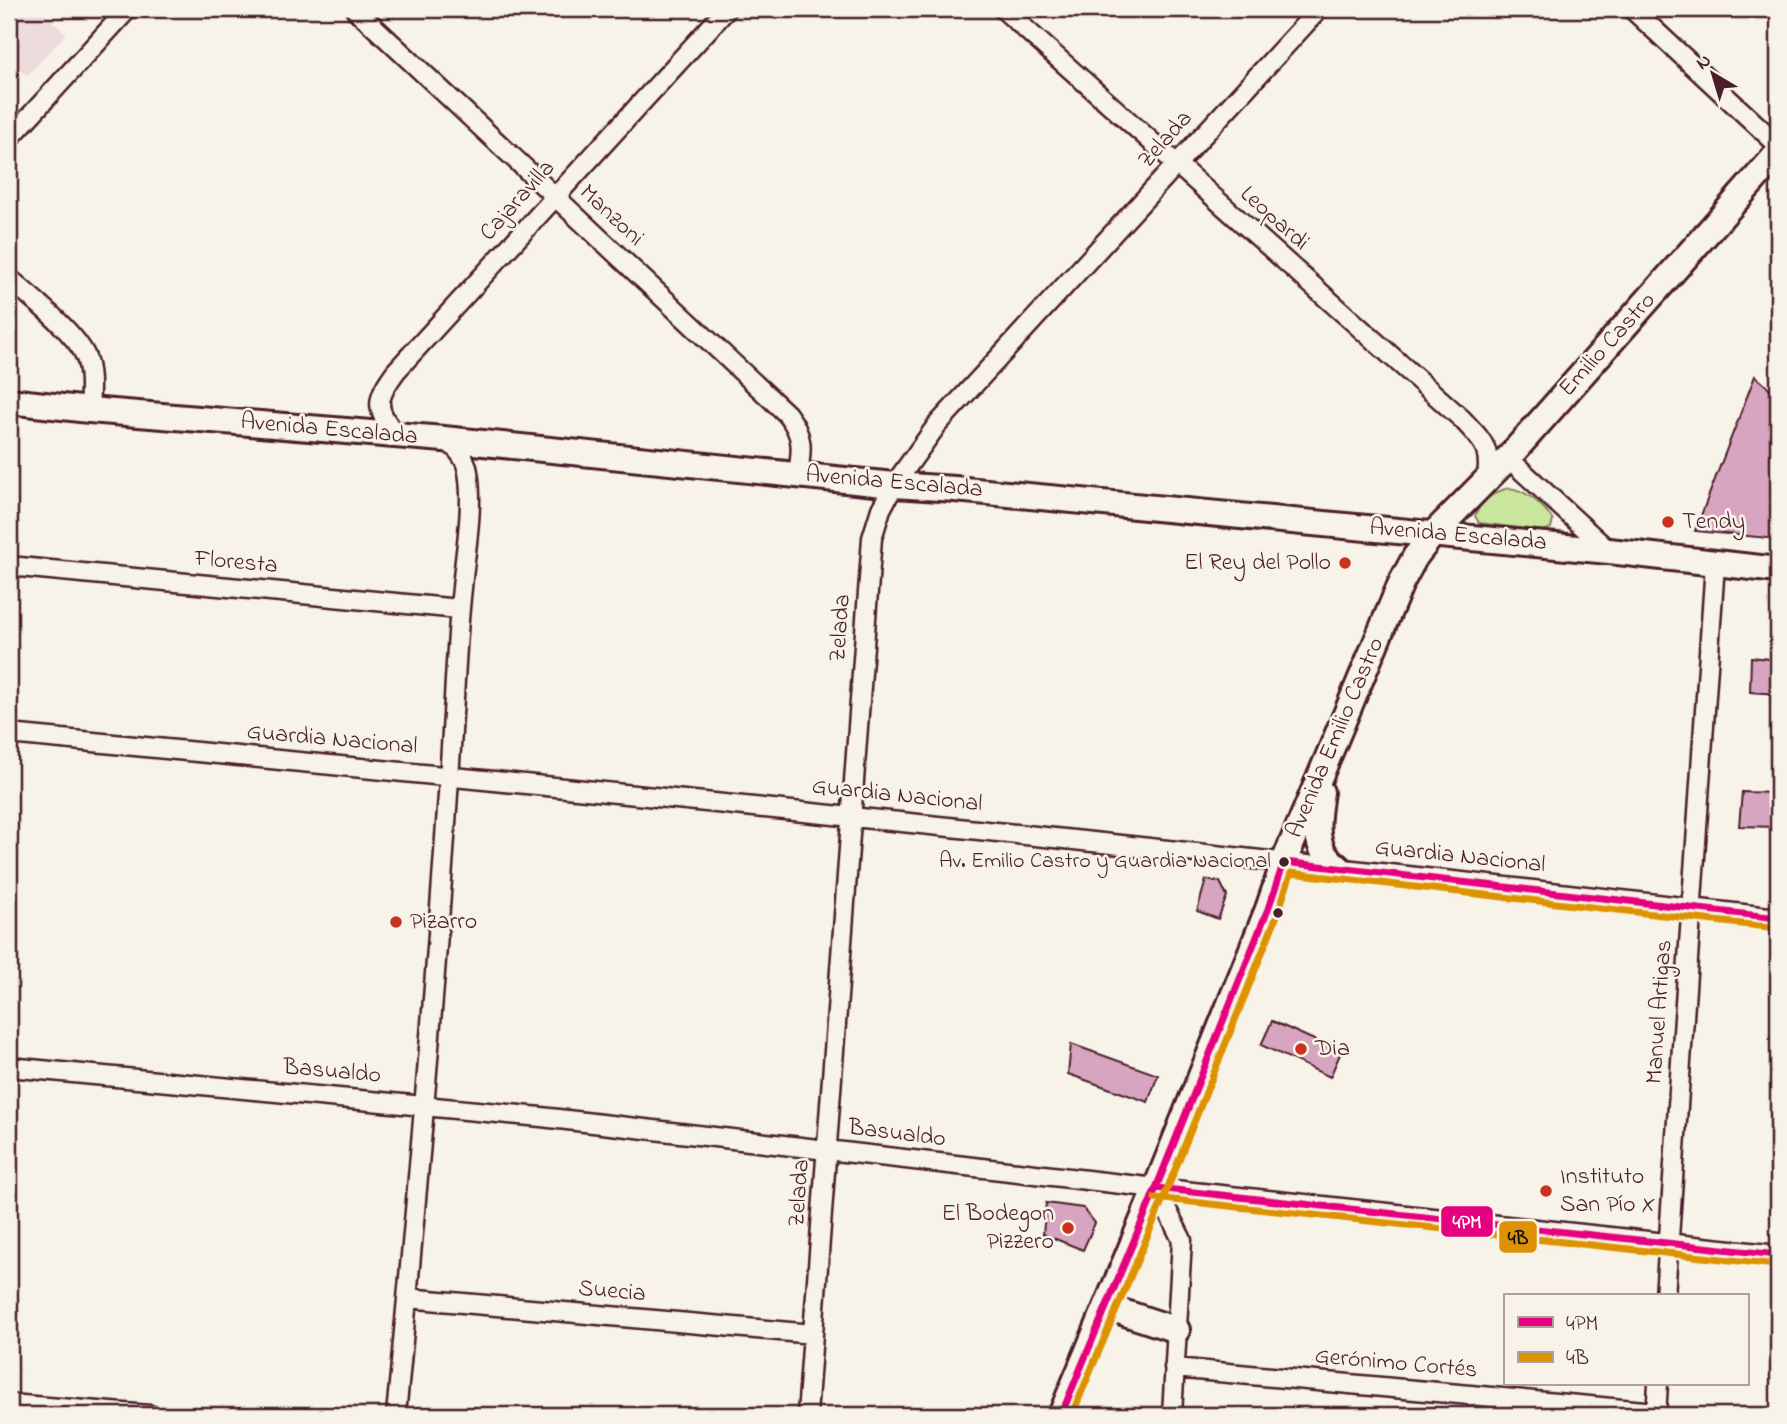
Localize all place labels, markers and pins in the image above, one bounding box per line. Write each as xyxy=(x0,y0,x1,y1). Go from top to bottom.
place label: Tendy xyxy=(1682,505,1745,541)
marker: Tendy xyxy=(1660,514,1676,530)
place label: El Rey del Pollo xyxy=(1184,546,1331,582)
marker: El Rey del Pollo xyxy=(1337,555,1353,571)
place label: Av. Emilio Castro y Guardia Nacional xyxy=(939,846,1271,879)
marker: Av. Emilio Castro y Guardia Nacional xyxy=(1277,855,1291,869)
place label: Pizarro xyxy=(410,905,477,940)
unlabelled marker xyxy=(1271,906,1285,920)
marker: Pizarro xyxy=(388,914,404,930)
place label: Dia xyxy=(1314,1032,1350,1067)
marker: Dia xyxy=(1293,1041,1309,1057)
place label: Instituto San Pío X xyxy=(1560,1160,1655,1223)
marker: Instituto San Pío X xyxy=(1538,1183,1554,1199)
place label: El Bodegon Pizzero xyxy=(941,1197,1054,1260)
marker: El Bodegon Pizzero xyxy=(1060,1220,1076,1236)

